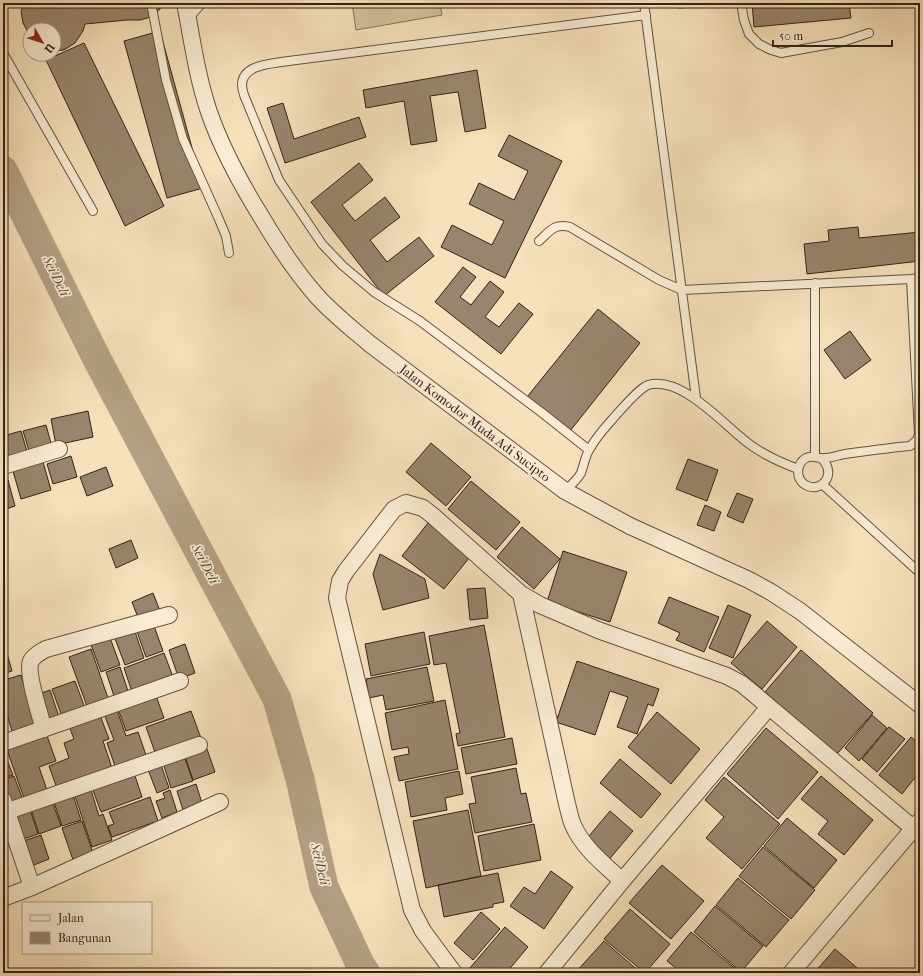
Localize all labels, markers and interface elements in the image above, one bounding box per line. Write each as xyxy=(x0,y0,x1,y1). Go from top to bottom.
north arrow xyxy=(22,22,62,62)
scale bar xyxy=(773,22,892,48)
text: 50 m xyxy=(779,29,803,43)
text: U xyxy=(41,40,58,56)
water label: Sei Deli xyxy=(39,252,74,300)
street label: Jalan Komodor Muda Adi Sucipto xyxy=(396,361,553,485)
water label: Sei Deli xyxy=(187,540,223,588)
water label: Sei Deli xyxy=(306,840,334,888)
legend xyxy=(22,902,152,954)
text: Jalan xyxy=(57,911,84,925)
text: Bangunan xyxy=(58,931,111,945)

